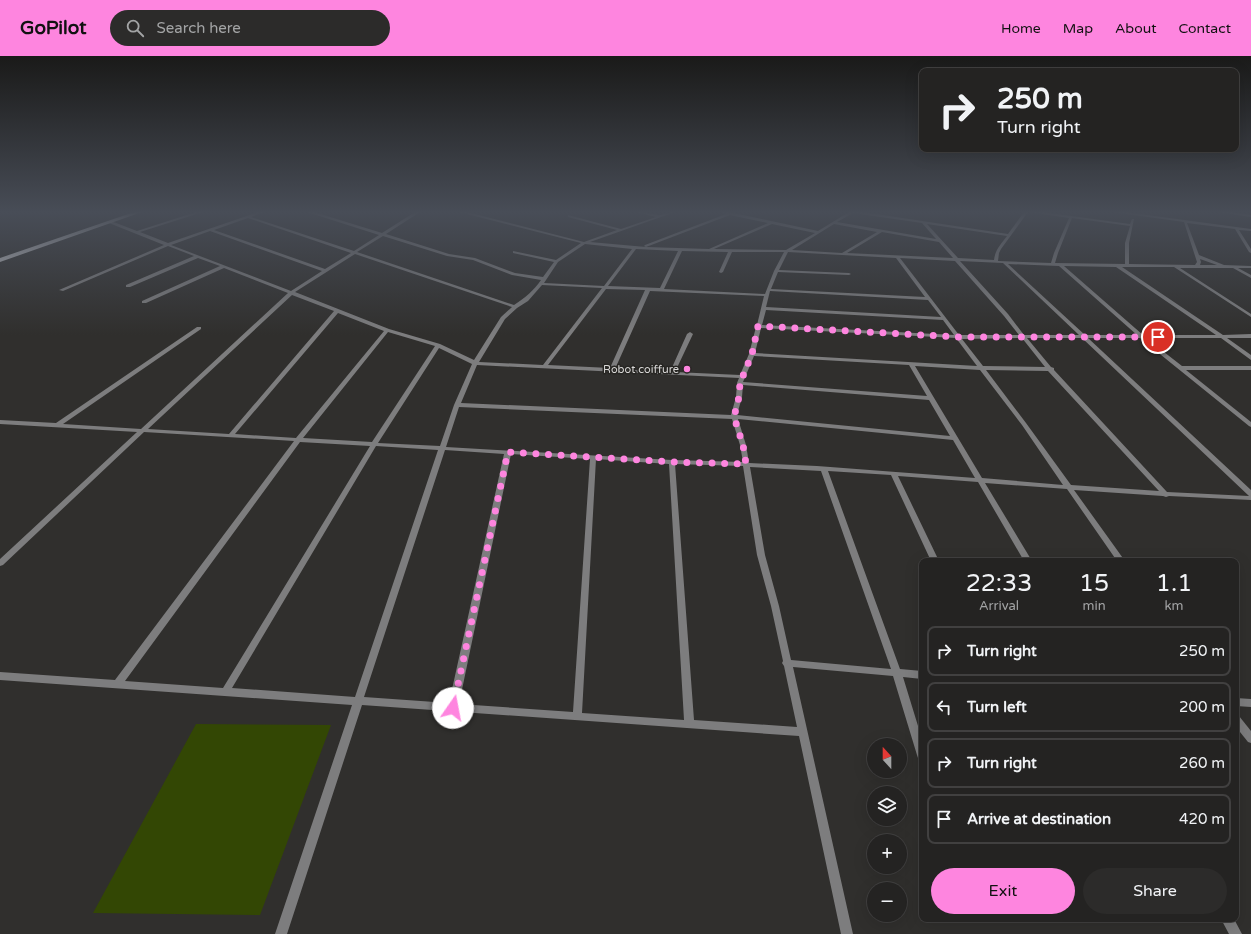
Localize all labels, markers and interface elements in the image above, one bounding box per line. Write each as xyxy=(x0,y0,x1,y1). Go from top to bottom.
search box xyxy=(110,10,390,46)
text: GoPilot xyxy=(20,17,86,39)
icon: search xyxy=(124,17,146,39)
text: Search here xyxy=(156,19,241,37)
text: Home xyxy=(1001,20,1041,37)
text: Map xyxy=(1063,20,1093,37)
text: About xyxy=(1115,20,1157,37)
text: Contact xyxy=(1179,20,1231,37)
text: 250 m xyxy=(997,82,1083,116)
icon: right xyxy=(931,84,983,136)
text: Turn right xyxy=(997,116,1081,138)
pin xyxy=(1141,320,1175,354)
icon: arrive xyxy=(1147,326,1169,348)
place label: Robot coiffure xyxy=(603,363,679,376)
marker: Robot coiffure xyxy=(682,364,692,374)
text: 22:33 xyxy=(966,569,1032,598)
text: 15 xyxy=(1079,569,1109,598)
text: 1.1 xyxy=(1156,569,1192,598)
text: Arrival xyxy=(979,598,1019,614)
text: min xyxy=(1083,598,1106,614)
text: km xyxy=(1165,598,1184,614)
icon: right xyxy=(933,640,955,662)
text: Turn right xyxy=(967,642,1037,660)
text: 250 m xyxy=(1179,642,1225,660)
position arrow xyxy=(432,687,474,729)
icon: left xyxy=(933,696,955,718)
text: Turn left xyxy=(967,698,1027,716)
text: 200 m xyxy=(1179,698,1225,716)
north arrow xyxy=(867,738,907,778)
map controls xyxy=(867,738,907,922)
icon: right xyxy=(933,752,955,774)
text: Turn right xyxy=(967,754,1037,772)
text: 260 m xyxy=(1179,754,1225,772)
button: layers xyxy=(867,786,907,826)
icon: arrive xyxy=(933,808,955,830)
text: Arrive at destination xyxy=(967,810,1111,828)
text: 420 m xyxy=(1179,810,1225,828)
button: + xyxy=(867,834,907,874)
button: Exit xyxy=(931,868,1075,914)
button: Share xyxy=(1083,868,1227,914)
button: − xyxy=(867,882,907,922)

